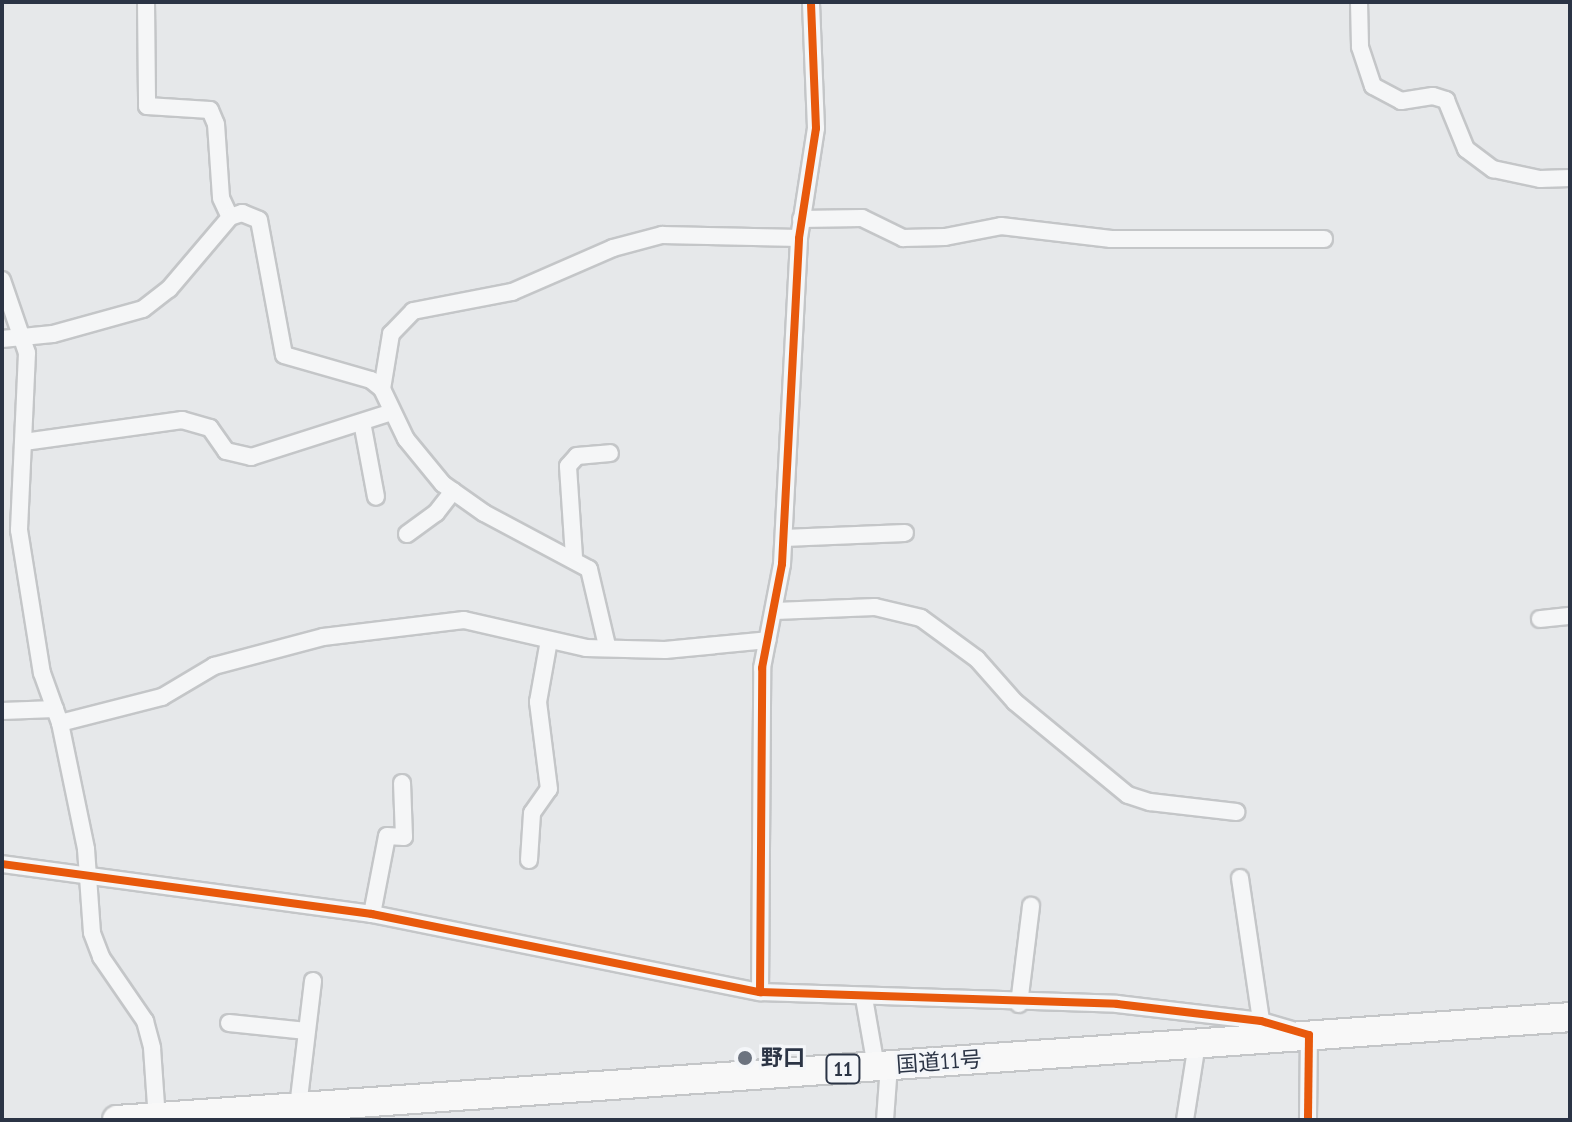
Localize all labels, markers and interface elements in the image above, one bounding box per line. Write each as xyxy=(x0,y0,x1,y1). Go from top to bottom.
place label: 野口 xyxy=(761,1045,805,1071)
street label: 国道11号 xyxy=(895,1046,983,1078)
marker: 野口 xyxy=(736,1049,754,1067)
road number: 11 xyxy=(825,1053,861,1085)

